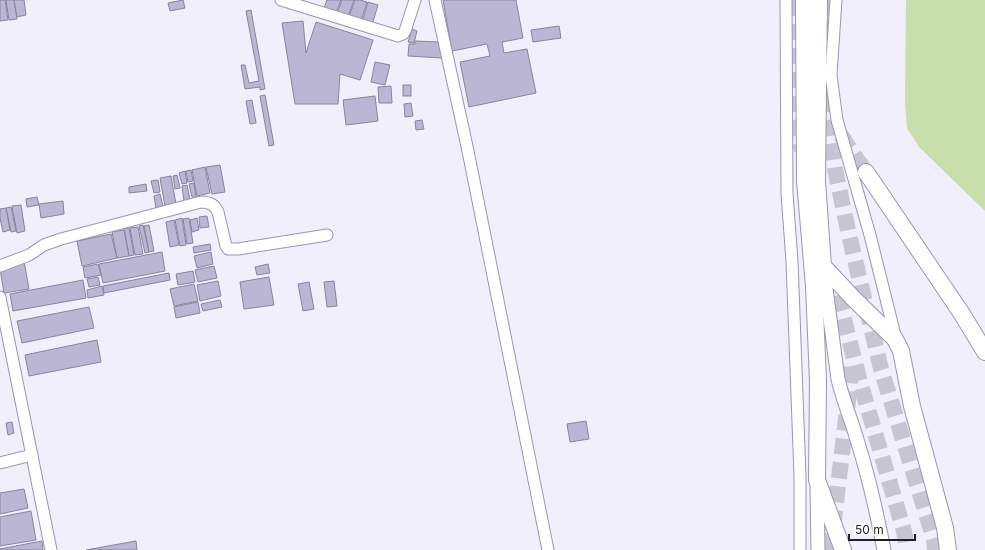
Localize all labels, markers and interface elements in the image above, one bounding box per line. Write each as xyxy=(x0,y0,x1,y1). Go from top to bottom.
scale bar xyxy=(849,516,915,542)
text: 50 m xyxy=(855,522,884,537)

